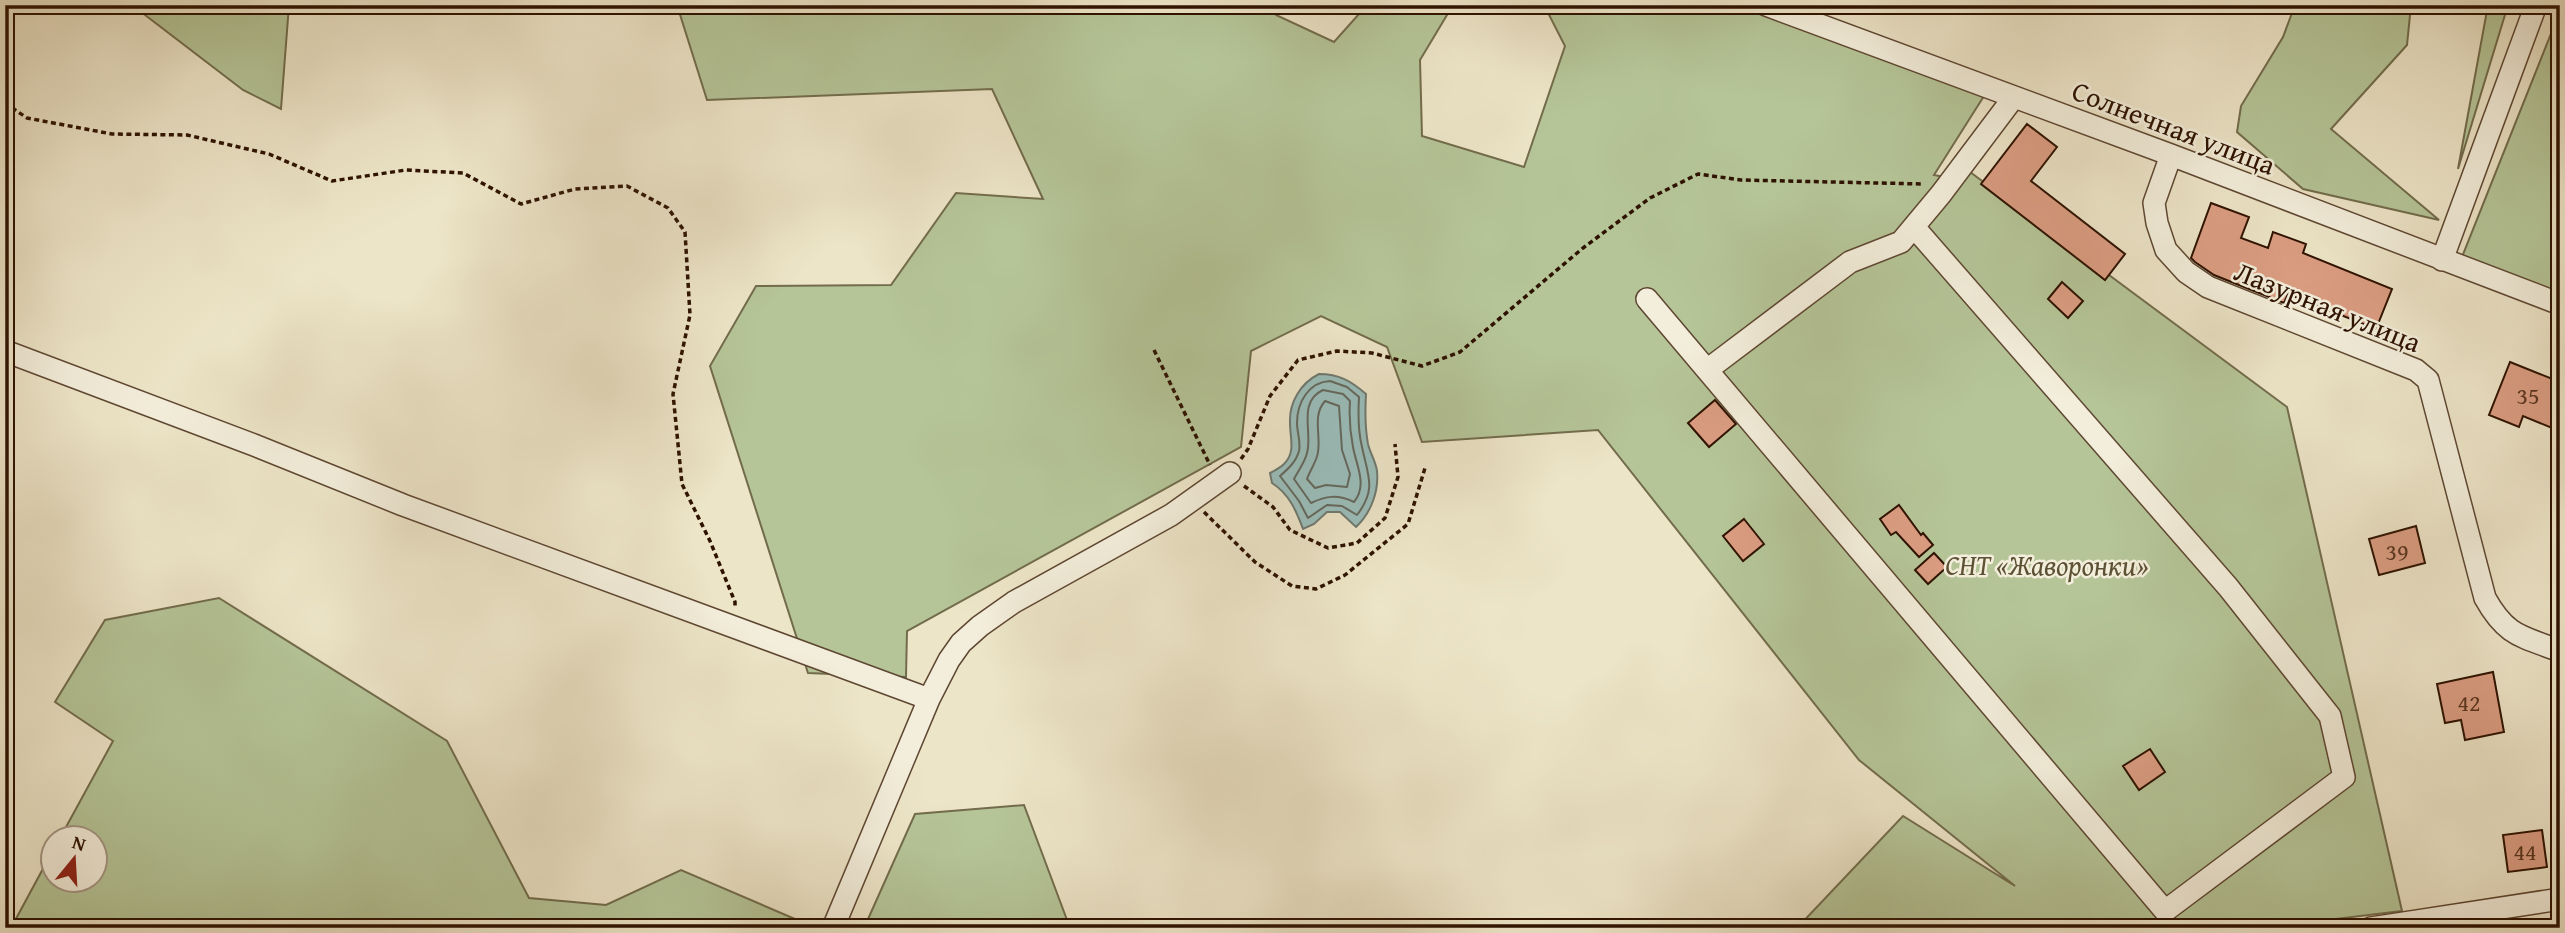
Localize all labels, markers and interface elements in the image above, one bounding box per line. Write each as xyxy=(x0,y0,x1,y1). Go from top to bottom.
street label: Солнечная улица xyxy=(2066,69,2282,185)
street label: Лазурная улица xyxy=(2228,250,2428,362)
house number: 35 xyxy=(2516,378,2540,413)
house number: 39 xyxy=(2385,534,2409,569)
park label: СНТ «Жаворонки» xyxy=(1945,544,2149,585)
house number: 42 xyxy=(2457,685,2481,720)
north arrow xyxy=(38,824,108,894)
text: N xyxy=(69,828,90,858)
house number: 44 xyxy=(2513,834,2537,869)

